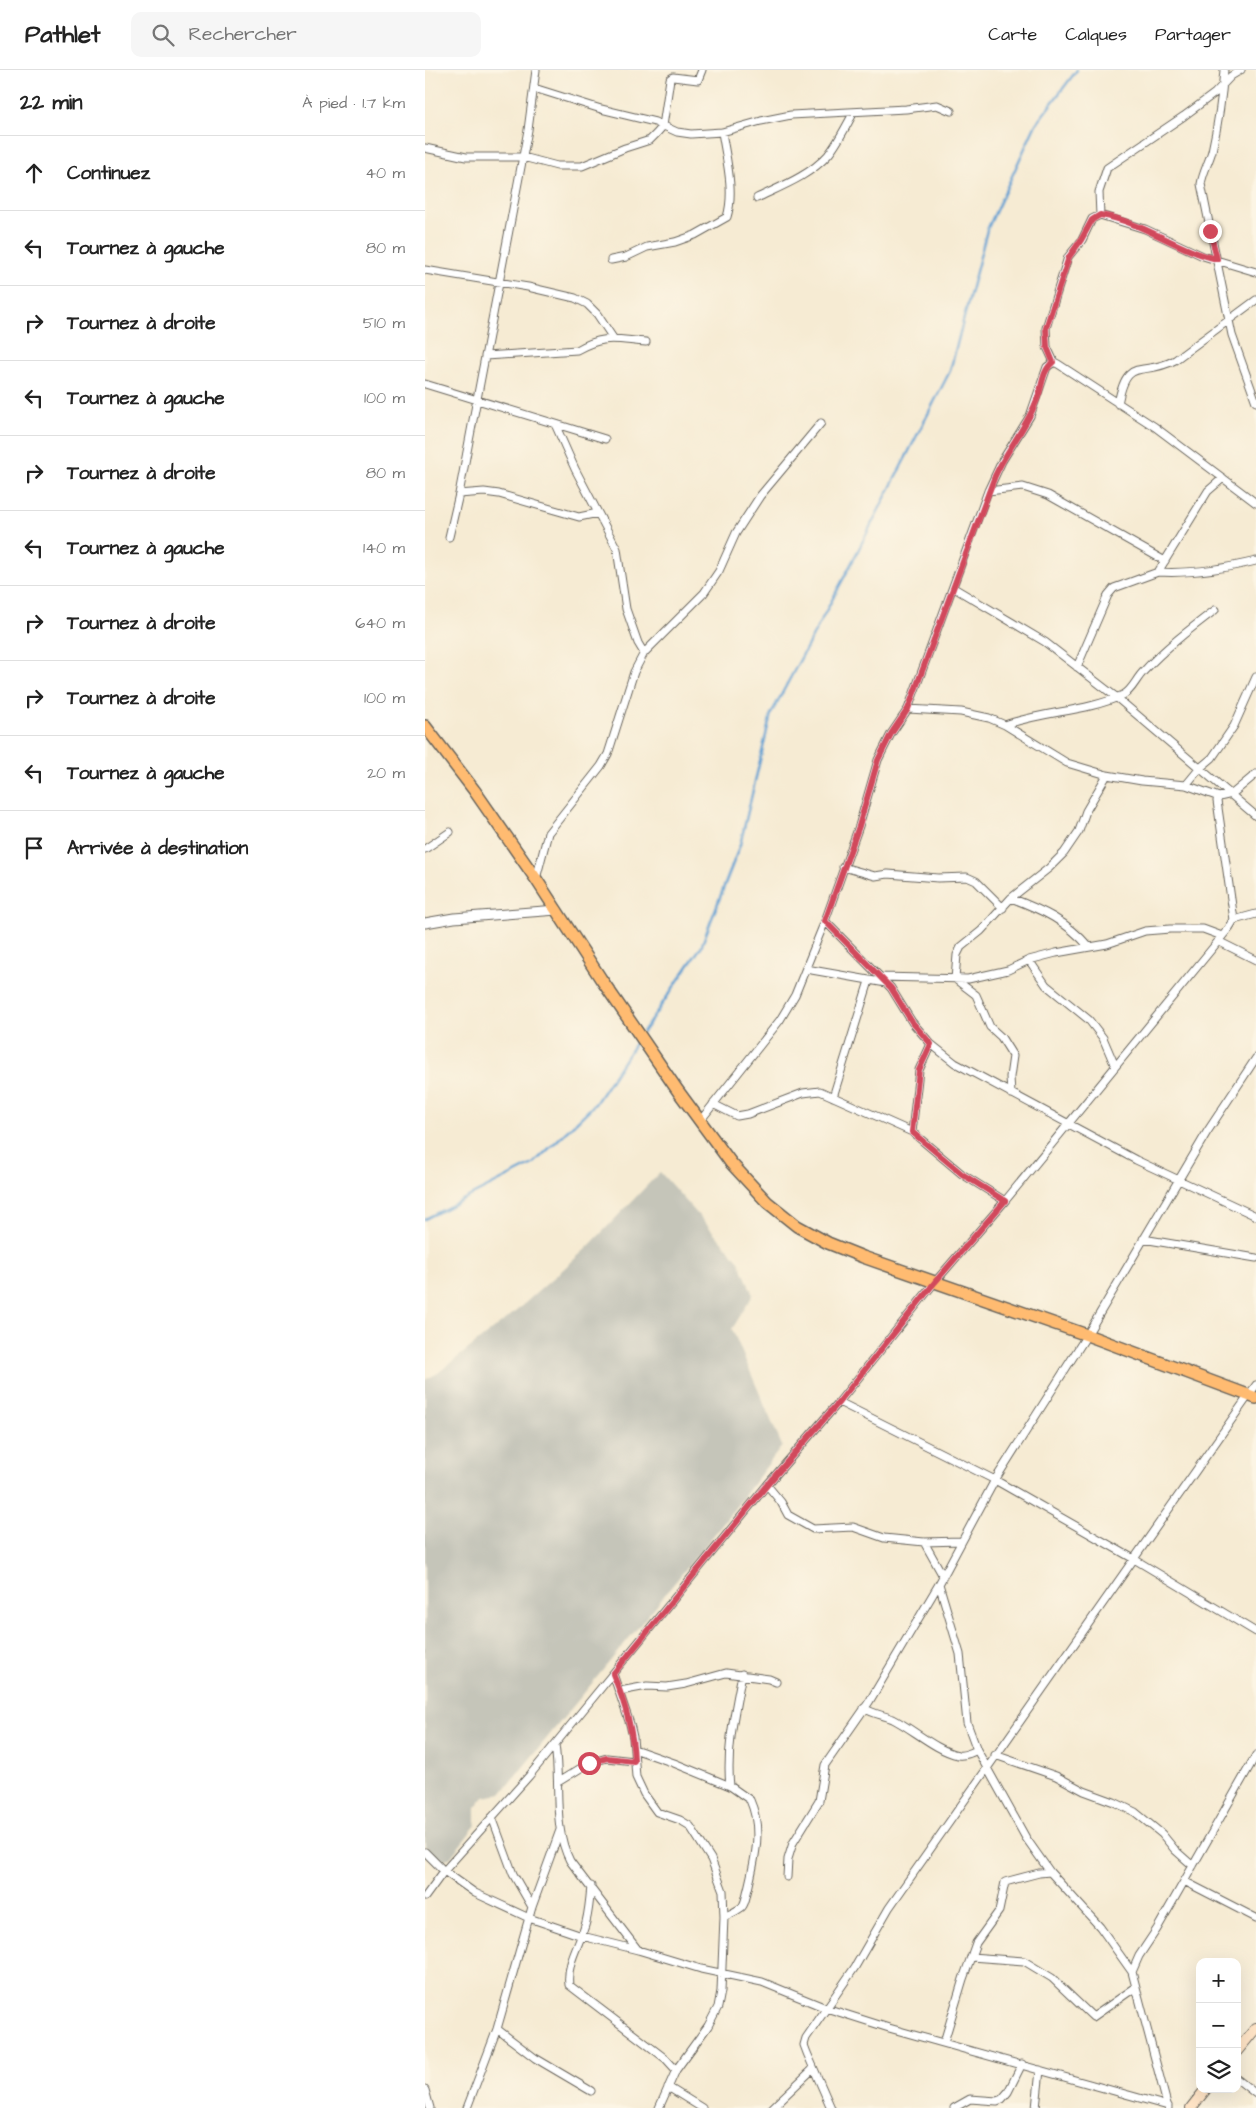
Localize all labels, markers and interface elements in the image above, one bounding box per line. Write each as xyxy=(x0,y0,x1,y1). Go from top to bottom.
search box xyxy=(131,12,481,57)
text: Pathlet xyxy=(25,18,101,52)
icon: search xyxy=(149,21,177,49)
text: Rechercher xyxy=(189,21,297,48)
text: Carte xyxy=(988,22,1037,47)
text: Calques xyxy=(1065,22,1127,47)
text: Partager xyxy=(1155,22,1231,47)
text: 22 min xyxy=(20,88,82,117)
text: À pied · 1.7 km xyxy=(302,92,405,114)
icon: ahead xyxy=(20,159,48,187)
text: Continuez xyxy=(67,160,150,187)
text: 40 m xyxy=(365,162,405,184)
route end xyxy=(1199,220,1222,243)
icon: left xyxy=(20,234,48,262)
text: Tournez à gauche xyxy=(67,235,225,262)
text: 80 m xyxy=(366,237,405,259)
icon: right xyxy=(20,309,48,337)
text: Tournez à droite xyxy=(67,310,215,337)
text: 510 m xyxy=(363,312,405,334)
icon: left xyxy=(20,384,48,412)
text: Tournez à gauche xyxy=(67,385,225,412)
text: 100 m xyxy=(364,387,405,409)
icon: right xyxy=(20,459,48,487)
text: Tournez à droite xyxy=(67,460,215,487)
text: 80 m xyxy=(366,462,405,484)
icon: left xyxy=(20,534,48,562)
text: Tournez à gauche xyxy=(67,535,225,562)
text: 140 m xyxy=(363,537,405,559)
icon: right xyxy=(20,609,48,637)
text: Tournez à droite xyxy=(67,610,215,637)
text: 640 m xyxy=(355,612,405,634)
icon: right xyxy=(20,684,48,712)
text: Tournez à droite xyxy=(67,685,215,712)
text: 100 m xyxy=(364,687,405,709)
icon: left xyxy=(20,759,48,787)
text: Tournez à gauche xyxy=(67,760,225,787)
text: 20 m xyxy=(367,762,405,784)
icon: arrive xyxy=(20,834,48,862)
text: Arrivée à destination xyxy=(67,835,248,862)
route start xyxy=(578,1752,601,1775)
map controls xyxy=(1196,1958,1241,2093)
button: + xyxy=(1196,1958,1241,2003)
button: − xyxy=(1196,2003,1241,2048)
button: layers xyxy=(1196,2048,1241,2093)

